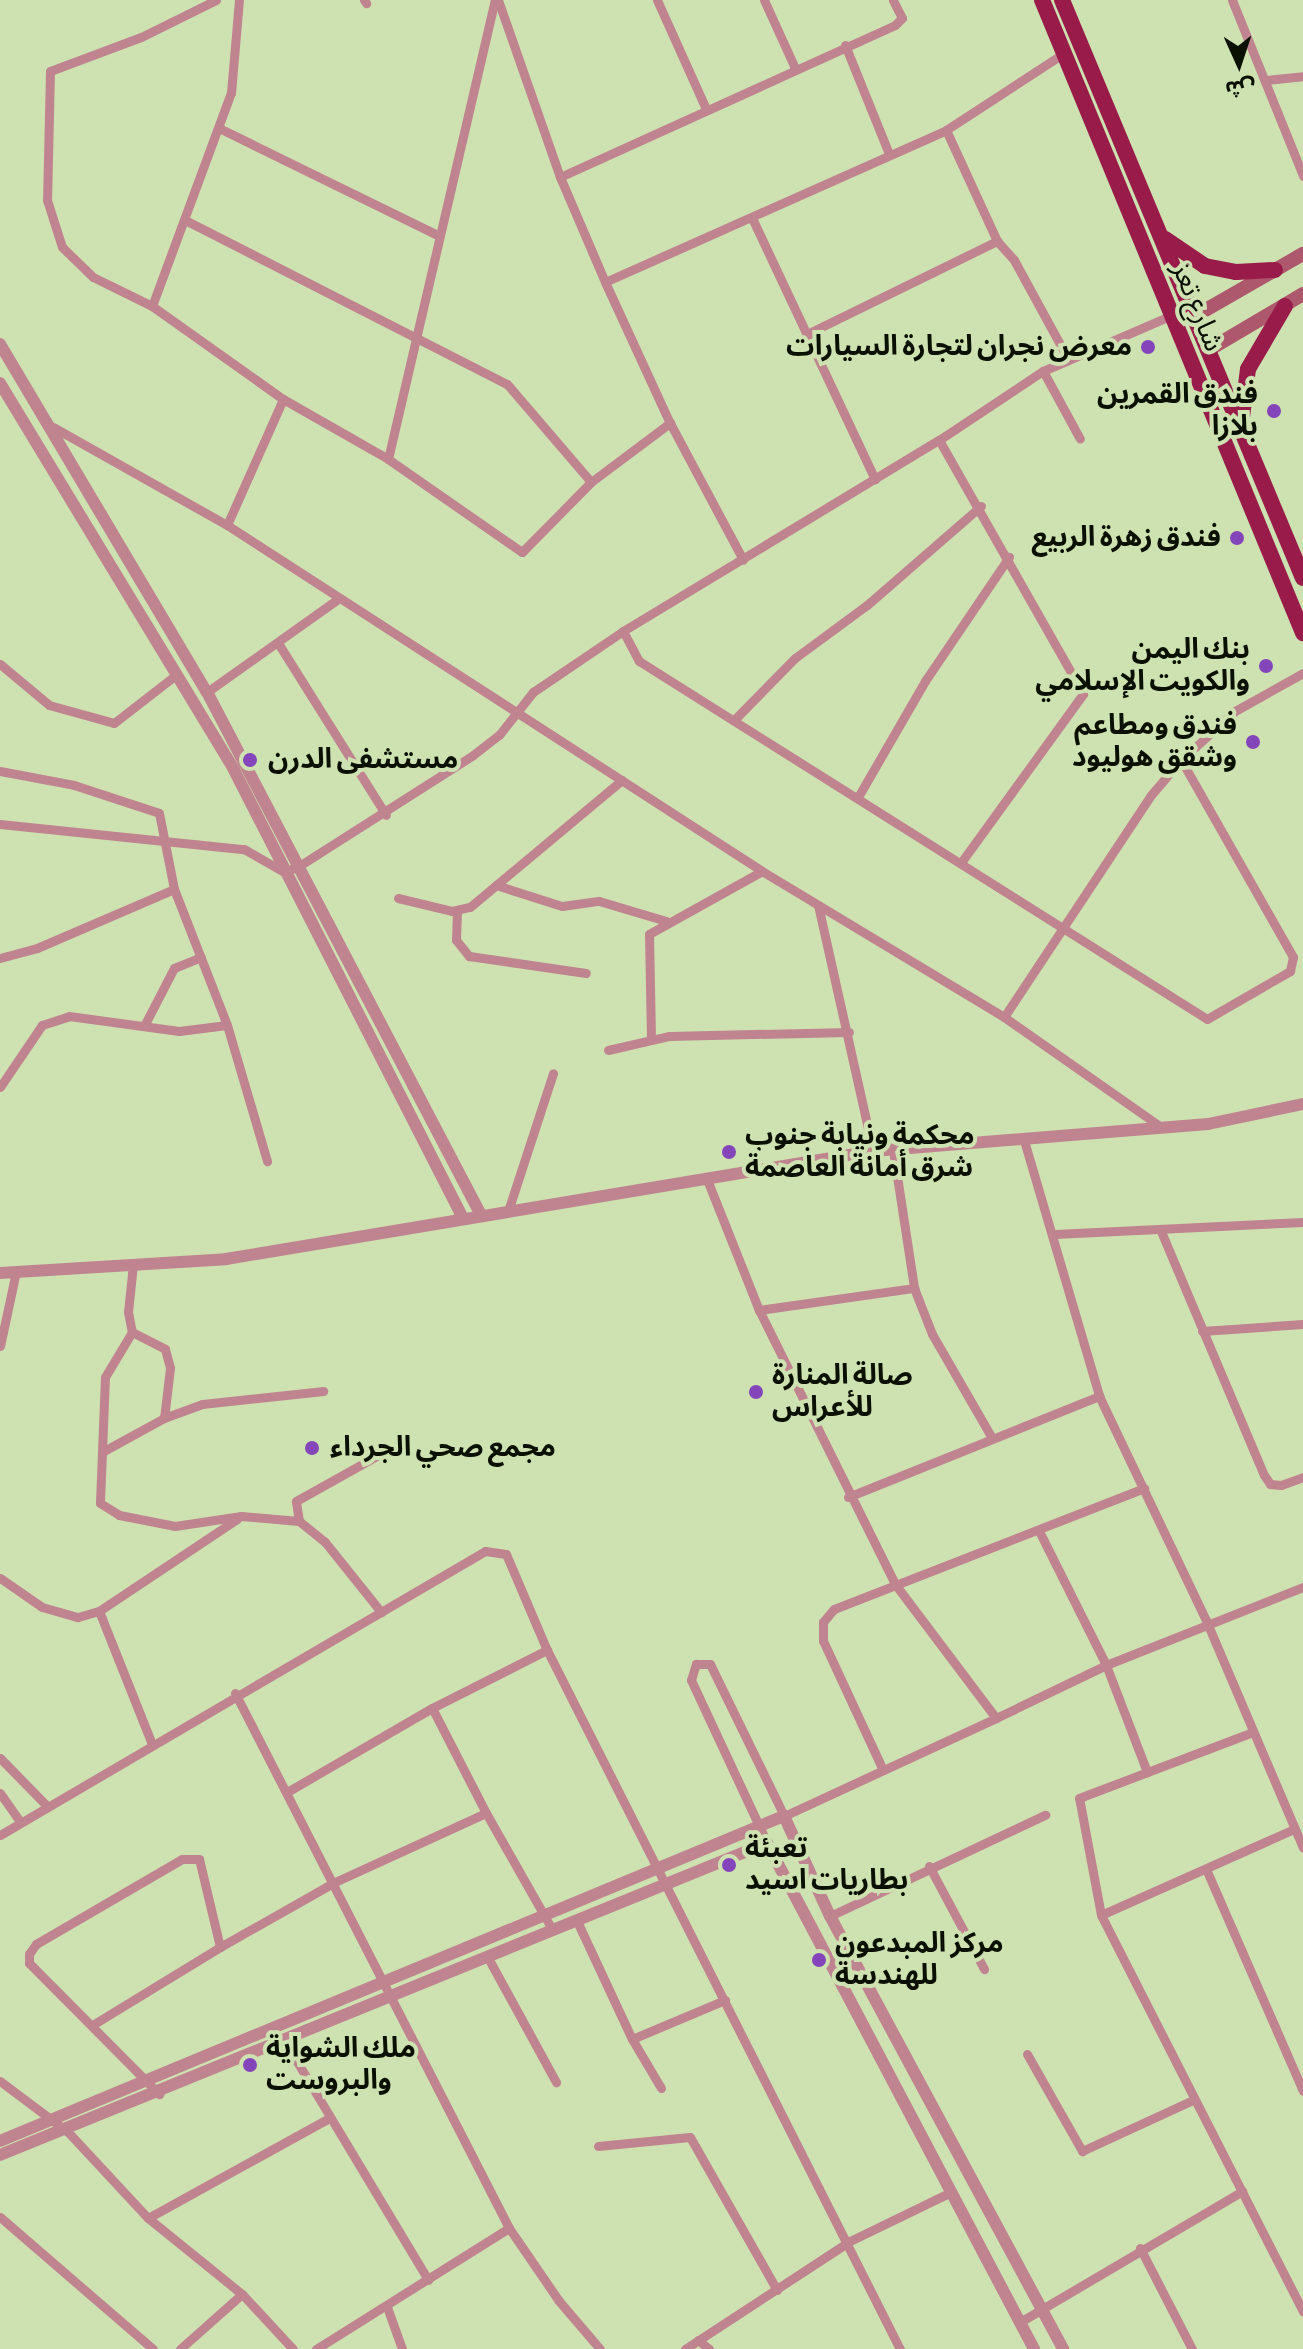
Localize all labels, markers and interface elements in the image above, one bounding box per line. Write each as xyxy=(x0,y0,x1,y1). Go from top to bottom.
north arrow xyxy=(1199,24,1279,104)
text: ش xyxy=(1225,76,1256,100)
street label: شارع تعز xyxy=(1164,257,1230,357)
place label: معرض نجران لتجارة السيارات xyxy=(786,330,1132,364)
marker: معرض نجران لتجارة السيارات xyxy=(1139,338,1157,356)
place label: فندق القمرين بلازا xyxy=(1097,378,1258,444)
marker: فندق القمرين بلازا xyxy=(1265,402,1283,420)
place label: فندق زهرة الربيع xyxy=(1031,521,1221,555)
marker: فندق زهرة الربيع xyxy=(1228,529,1246,547)
place label: بنك اليمن والكويت الإسلامي xyxy=(1035,633,1250,699)
marker: بنك اليمن والكويت الإسلامي xyxy=(1257,657,1275,675)
place label: فندق ومطاعم وشقق هوليود xyxy=(1072,709,1237,775)
marker: فندق ومطاعم وشقق هوليود xyxy=(1244,733,1262,751)
place label: مستشفى الدرن xyxy=(268,743,458,777)
marker: مستشفى الدرن xyxy=(239,749,261,771)
place label: محكمة ونيابة جنوب شرق أمانة العاصمة xyxy=(745,1119,975,1185)
marker: محكمة ونيابة جنوب شرق أمانة العاصمة xyxy=(720,1143,738,1161)
place label: صالة المنارة للأعراس xyxy=(772,1359,913,1425)
marker: صالة المنارة للأعراس xyxy=(747,1383,765,1401)
place label: مجمع صحي الجرداء xyxy=(330,1431,556,1465)
marker: مجمع صحي الجرداء xyxy=(301,1437,323,1459)
place label: تعبئة بطاريات اسيد xyxy=(745,1832,908,1898)
marker: تعبئة بطاريات اسيد xyxy=(720,1856,738,1874)
place label: مركز المبدعون للهندسة xyxy=(835,1927,1004,1993)
marker: مركز المبدعون للهندسة xyxy=(810,1951,828,1969)
place label: ملك الشواية والبروست xyxy=(266,2032,416,2098)
marker: ملك الشواية والبروست xyxy=(241,2056,259,2074)

